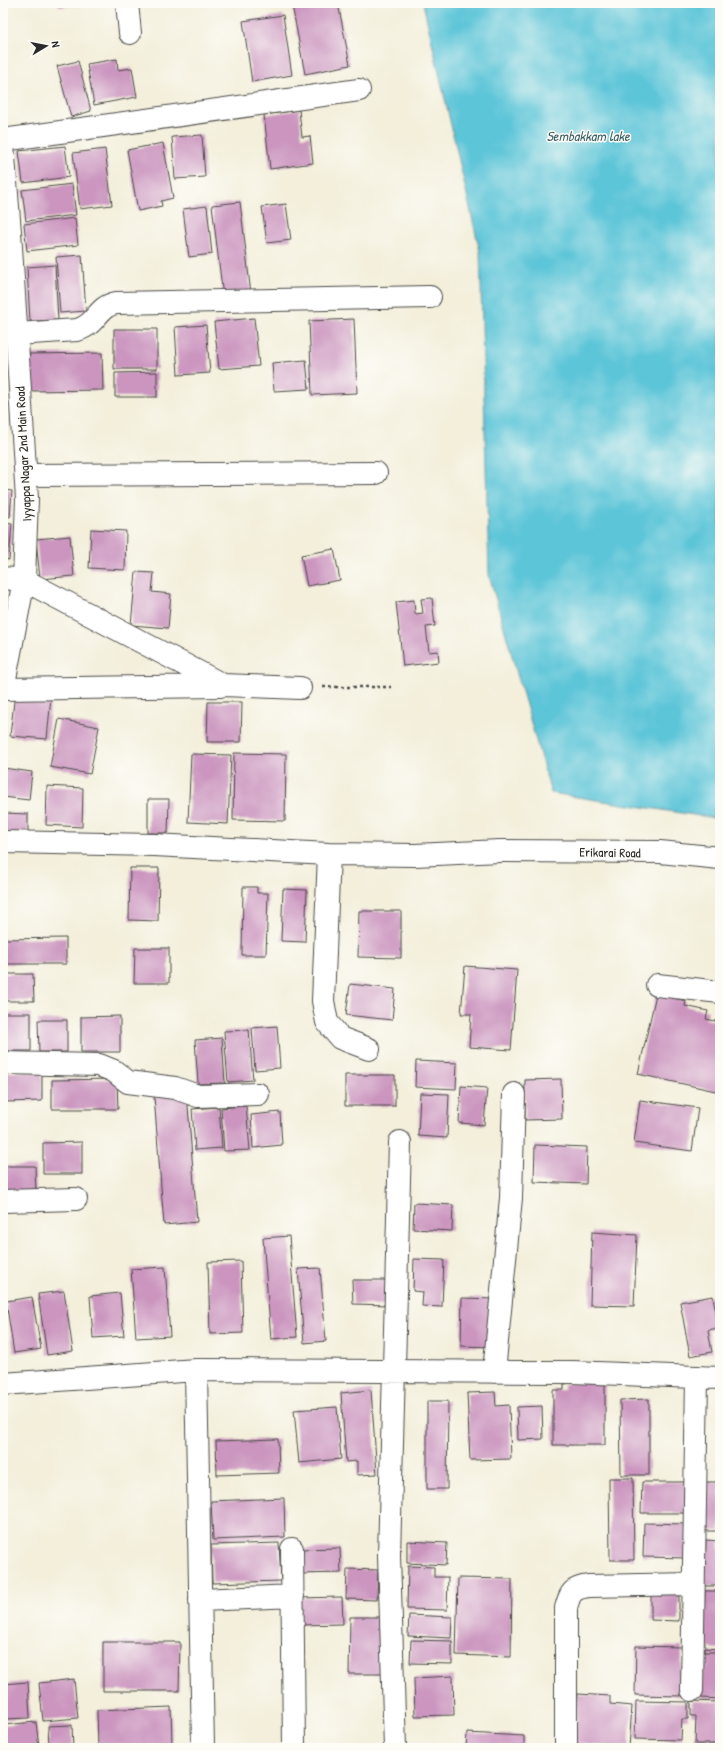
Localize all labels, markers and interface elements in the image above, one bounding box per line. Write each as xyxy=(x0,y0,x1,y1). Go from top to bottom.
north arrow xyxy=(26,26,66,66)
text: N xyxy=(48,40,63,49)
water label: Sembakkam lake xyxy=(546,126,631,145)
street label: Iyyappa Nagar 2nd Main Road xyxy=(10,386,36,522)
street label: Erikarai Road xyxy=(579,842,641,862)

